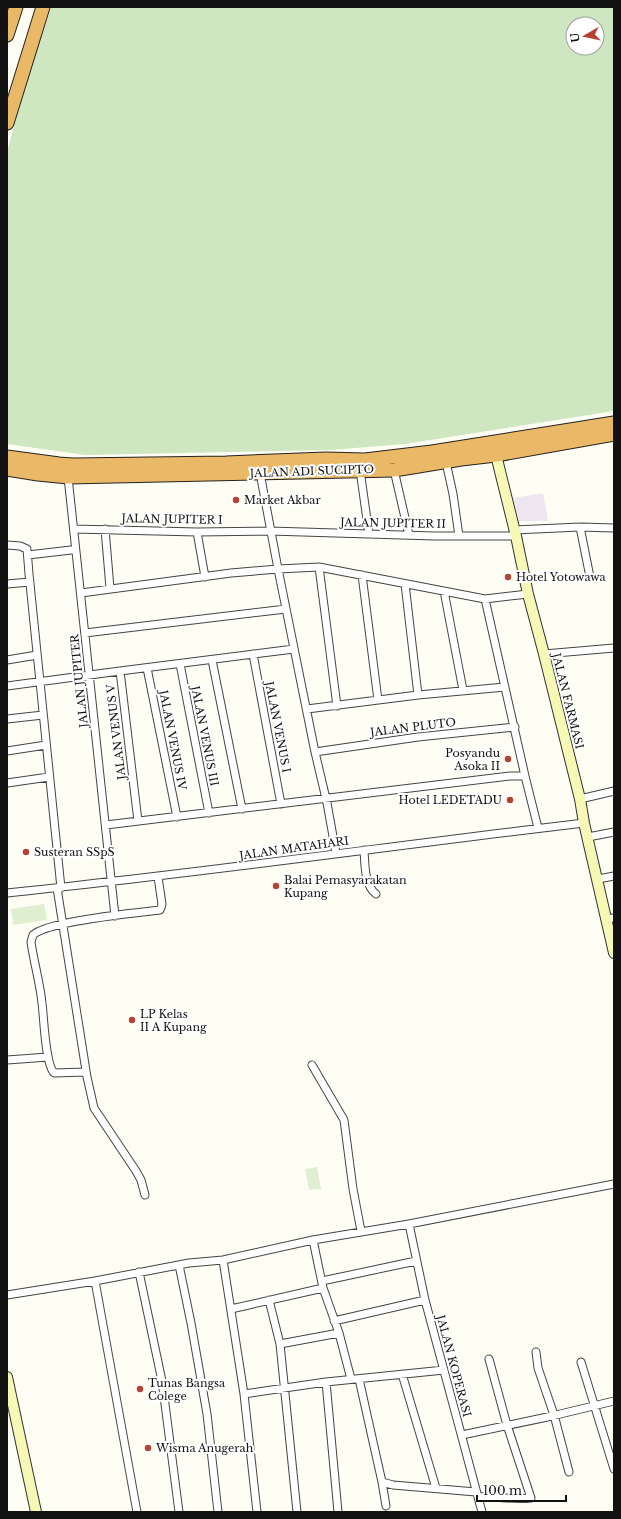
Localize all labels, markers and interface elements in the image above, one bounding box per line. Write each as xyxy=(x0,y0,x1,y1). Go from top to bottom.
north arrow xyxy=(565,16,605,56)
text: U xyxy=(567,31,583,43)
street label: JALAN ADI SUCIPTO xyxy=(248,462,374,480)
place label: Market Akbar xyxy=(244,493,321,507)
marker: Market Akbar xyxy=(231,495,241,505)
street label: JALAN JUPITER I xyxy=(119,511,223,527)
street label: JALAN JUPITER II xyxy=(338,515,446,531)
place label: Hotel Yotowawa xyxy=(516,570,607,584)
marker: Hotel Yotowawa xyxy=(503,572,513,582)
street label: JALAN JUPITER xyxy=(67,633,91,730)
street label: JALAN FARMASI xyxy=(549,650,587,751)
street label: JALAN VENUS I xyxy=(262,678,294,774)
street label: JALAN VENUS V xyxy=(103,683,129,783)
street label: JALAN VENUS III xyxy=(188,683,222,788)
street label: JALAN VENUS IV xyxy=(156,687,190,791)
street label: JALAN PLUTO xyxy=(367,715,457,739)
place label: Posyandu Asoka II xyxy=(445,746,501,773)
marker: Posyandu Asoka II xyxy=(503,754,513,764)
place label: Hotel LEDETADU xyxy=(399,793,503,807)
marker: Hotel LEDETADU xyxy=(505,795,515,805)
street label: JALAN MATAHARI xyxy=(236,833,350,863)
place label: Susteran SSpS xyxy=(34,845,115,859)
marker: Susteran SSpS xyxy=(21,847,31,857)
place label: Balai Pemasyarakatan Kupang xyxy=(284,873,407,900)
marker: Balai Pemasyarakatan Kupang xyxy=(271,881,281,891)
place label: LP Kelas II A Kupang xyxy=(140,1007,207,1034)
marker: LP Kelas II A Kupang xyxy=(127,1015,137,1025)
street label: JALAN KOPERASI xyxy=(433,1312,474,1419)
place label: Tunas Bangsa Colege xyxy=(148,1376,226,1403)
marker: Tunas Bangsa Colege xyxy=(135,1384,145,1394)
place label: Wisma Anugerah xyxy=(155,1441,254,1455)
marker: Wisma Anugerah xyxy=(143,1443,153,1453)
scale bar xyxy=(477,1477,566,1503)
text: 100 m xyxy=(483,1483,522,1498)

